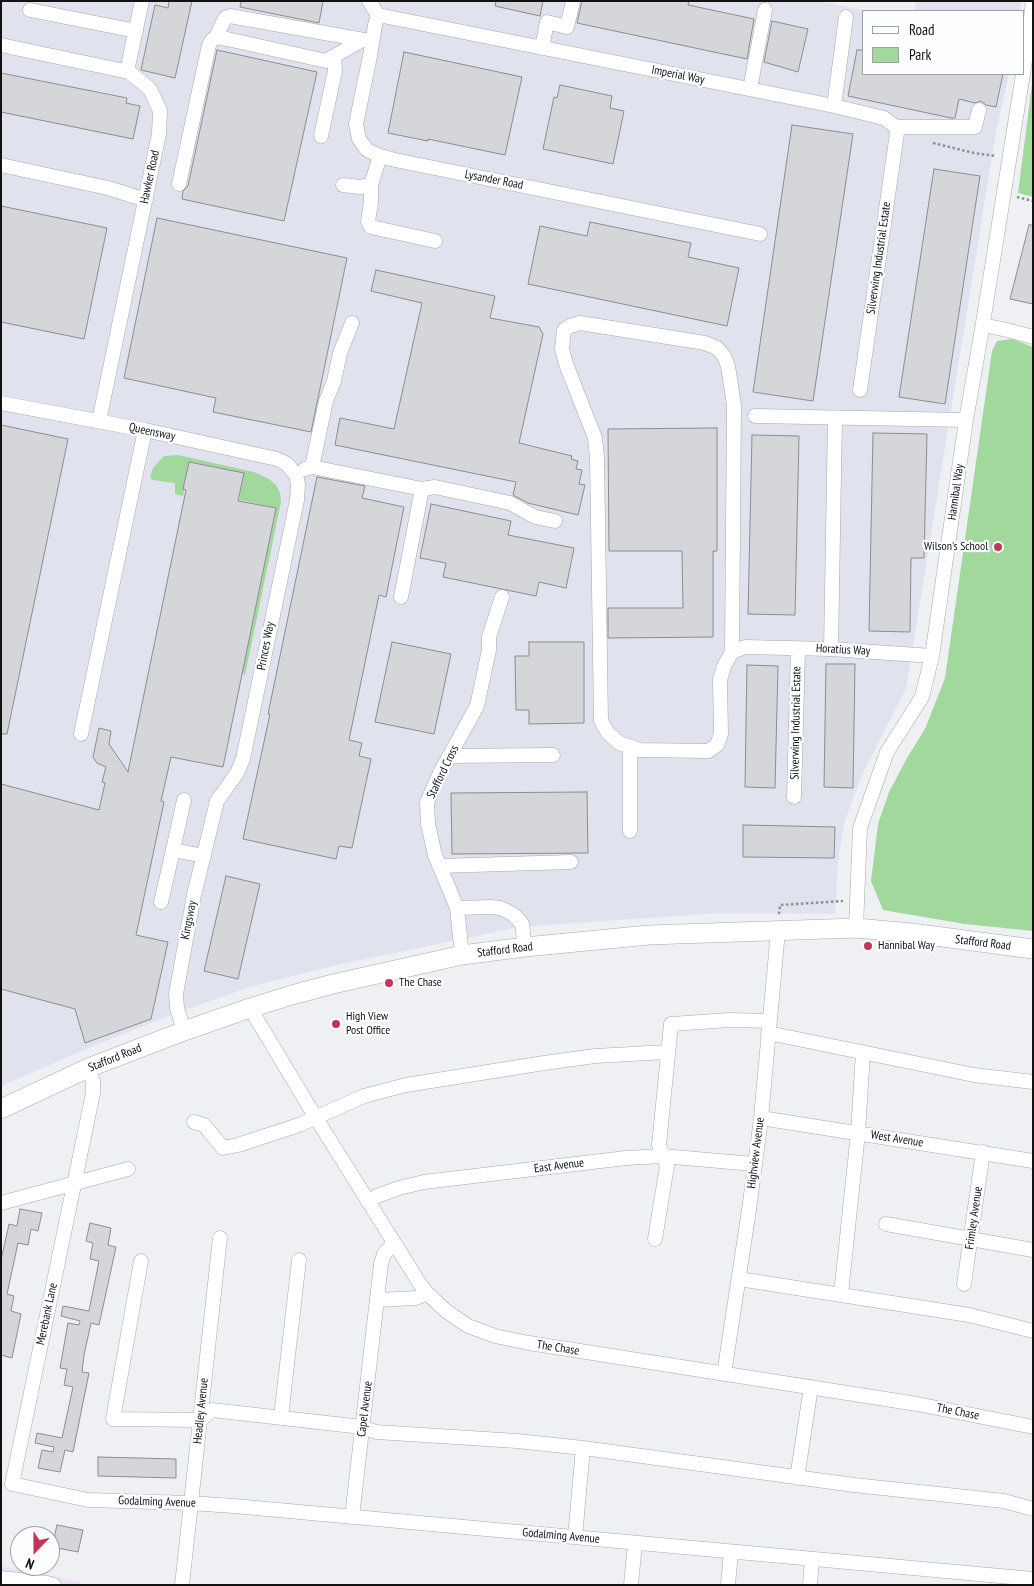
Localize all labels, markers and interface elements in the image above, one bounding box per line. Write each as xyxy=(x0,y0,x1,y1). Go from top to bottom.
legend xyxy=(862,10,1024,75)
text: Road xyxy=(909,20,935,39)
text: Park xyxy=(909,45,931,64)
street label: Imperial Way xyxy=(650,63,706,87)
street label: Hawker Road xyxy=(137,149,163,205)
street label: Lysander Road xyxy=(464,167,524,193)
street label: Silverwing Industrial Estate xyxy=(864,201,894,315)
street label: Queensway xyxy=(127,420,177,444)
street label: Hannibal Way xyxy=(945,463,967,521)
place label: Wilson's School xyxy=(924,540,988,554)
marker: Wilson's School xyxy=(992,541,1004,553)
street label: Princes Way xyxy=(254,621,278,671)
street label: Horatius Way xyxy=(815,641,871,659)
street label: Silverwing Industrial Estate xyxy=(788,666,804,780)
street label: Stafford Cross xyxy=(424,743,462,801)
street label: Kingsway xyxy=(178,899,200,941)
street label: Stafford Road xyxy=(954,932,1012,954)
street label: Stafford Road xyxy=(476,939,534,961)
place label: Hannibal Way xyxy=(878,939,935,953)
marker: Hannibal Way xyxy=(862,940,874,952)
place label: The Chase xyxy=(399,976,442,990)
marker: The Chase xyxy=(383,977,395,989)
place label: High View Post Office xyxy=(346,1010,390,1038)
marker: High View Post Office xyxy=(330,1018,342,1030)
street label: Stafford Road xyxy=(86,1041,144,1075)
street label: Highview Avenue xyxy=(744,1117,768,1189)
street label: West Avenue xyxy=(870,1128,924,1150)
street label: East Avenue xyxy=(533,1156,585,1176)
street label: Frimley Avenue xyxy=(962,1186,986,1250)
street label: Merebank Lane xyxy=(33,1282,61,1346)
street label: The Chase xyxy=(536,1338,580,1358)
street label: Headley Avenue xyxy=(190,1377,212,1445)
street label: Capel Avenue xyxy=(354,1380,376,1438)
street label: The Chase xyxy=(936,1401,980,1423)
street label: Godalming Avenue xyxy=(118,1493,196,1511)
street label: Godalming Avenue xyxy=(522,1525,600,1547)
north arrow xyxy=(10,1526,60,1576)
text: N xyxy=(23,1554,37,1574)

